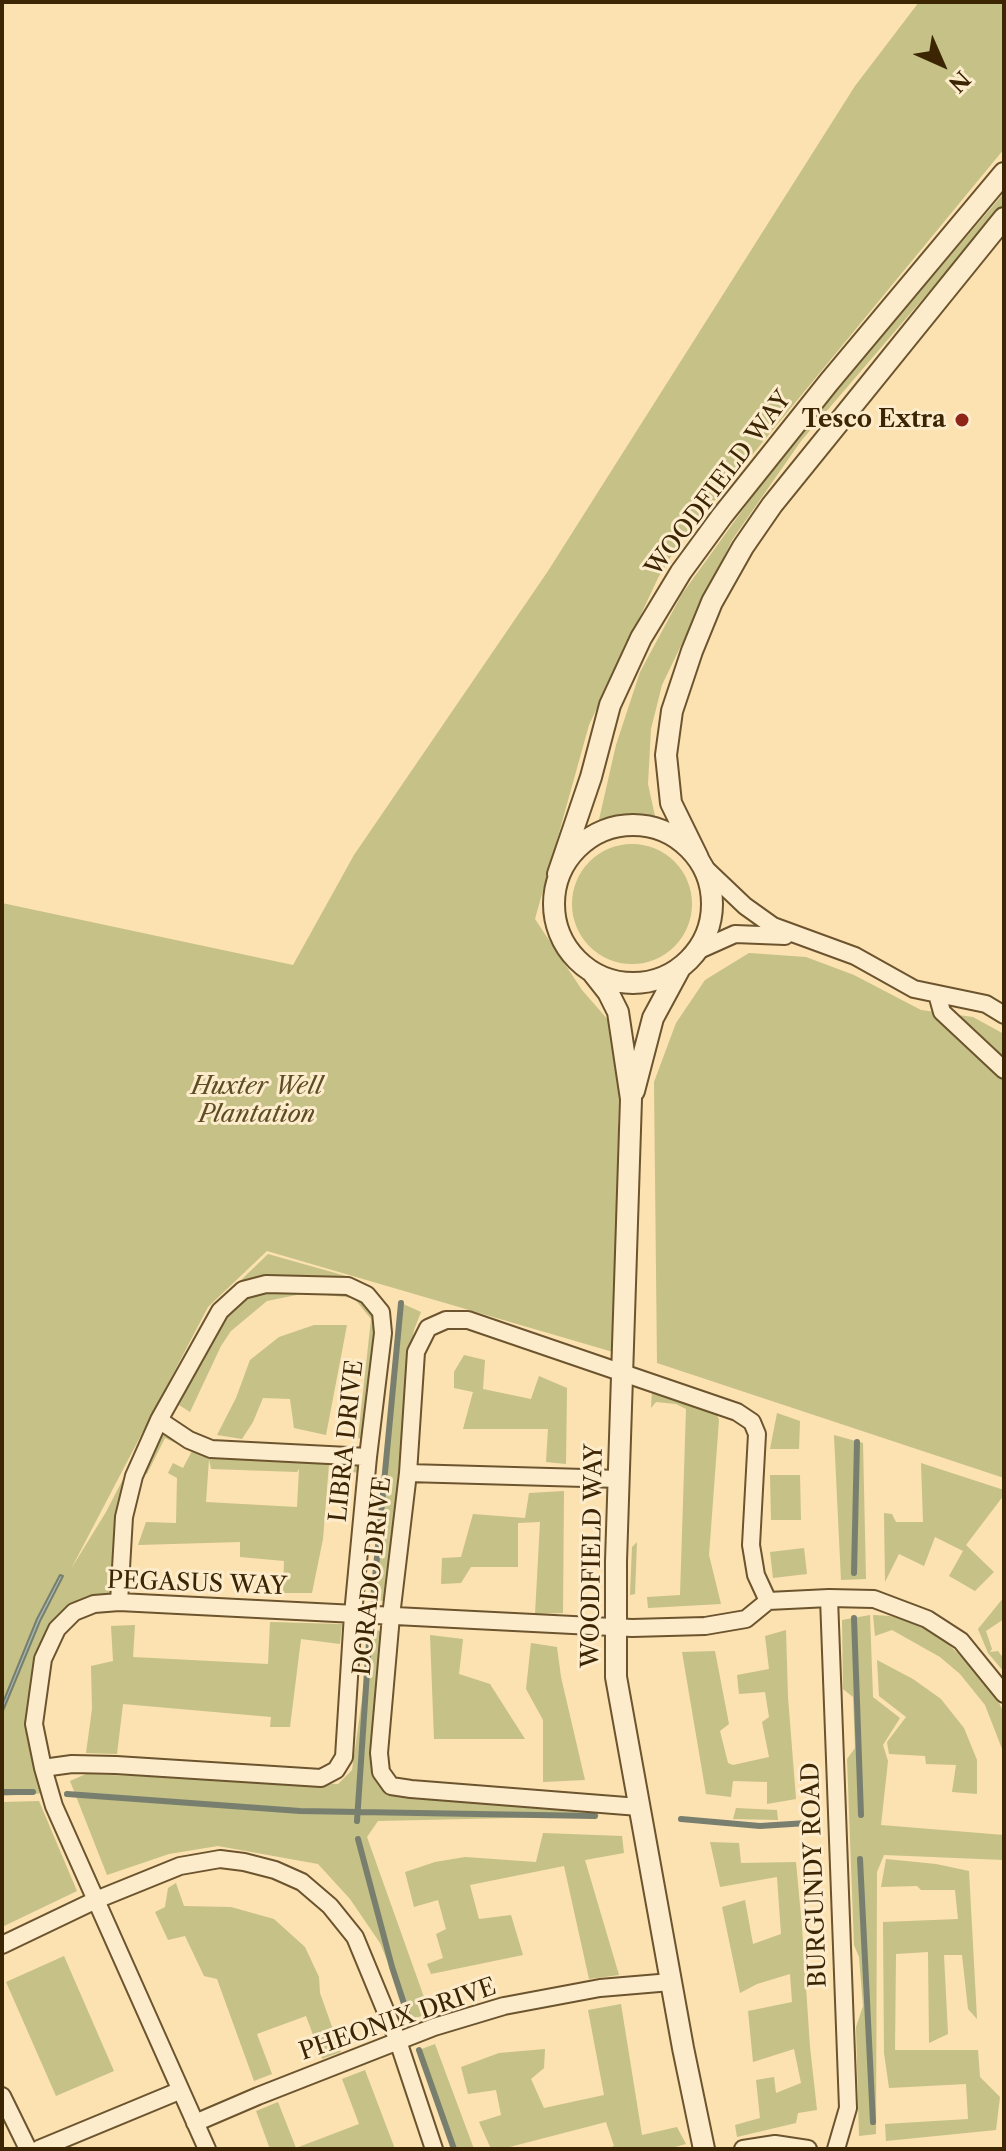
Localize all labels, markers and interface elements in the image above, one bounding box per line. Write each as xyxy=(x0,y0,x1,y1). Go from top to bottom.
north arrow xyxy=(902,24,982,104)
text: N xyxy=(943,65,976,98)
street label: WOODFIELD WAY xyxy=(640,386,798,582)
place label: Tesco Extra xyxy=(802,406,946,434)
marker: Tesco Extra xyxy=(953,411,971,429)
park label: Huxter Well Plantation xyxy=(191,1073,323,1129)
street label: LIBRA DRIVE xyxy=(324,1359,370,1523)
street label: WOODFIELD WAY xyxy=(577,1444,609,1668)
street label: DORADO DRIVE xyxy=(348,1475,398,1677)
street label: PEGASUS WAY xyxy=(107,1566,287,1602)
street label: BURGUNDY ROAD xyxy=(797,1762,833,1988)
street label: PHEONIX DRIVE xyxy=(296,1973,500,2067)

